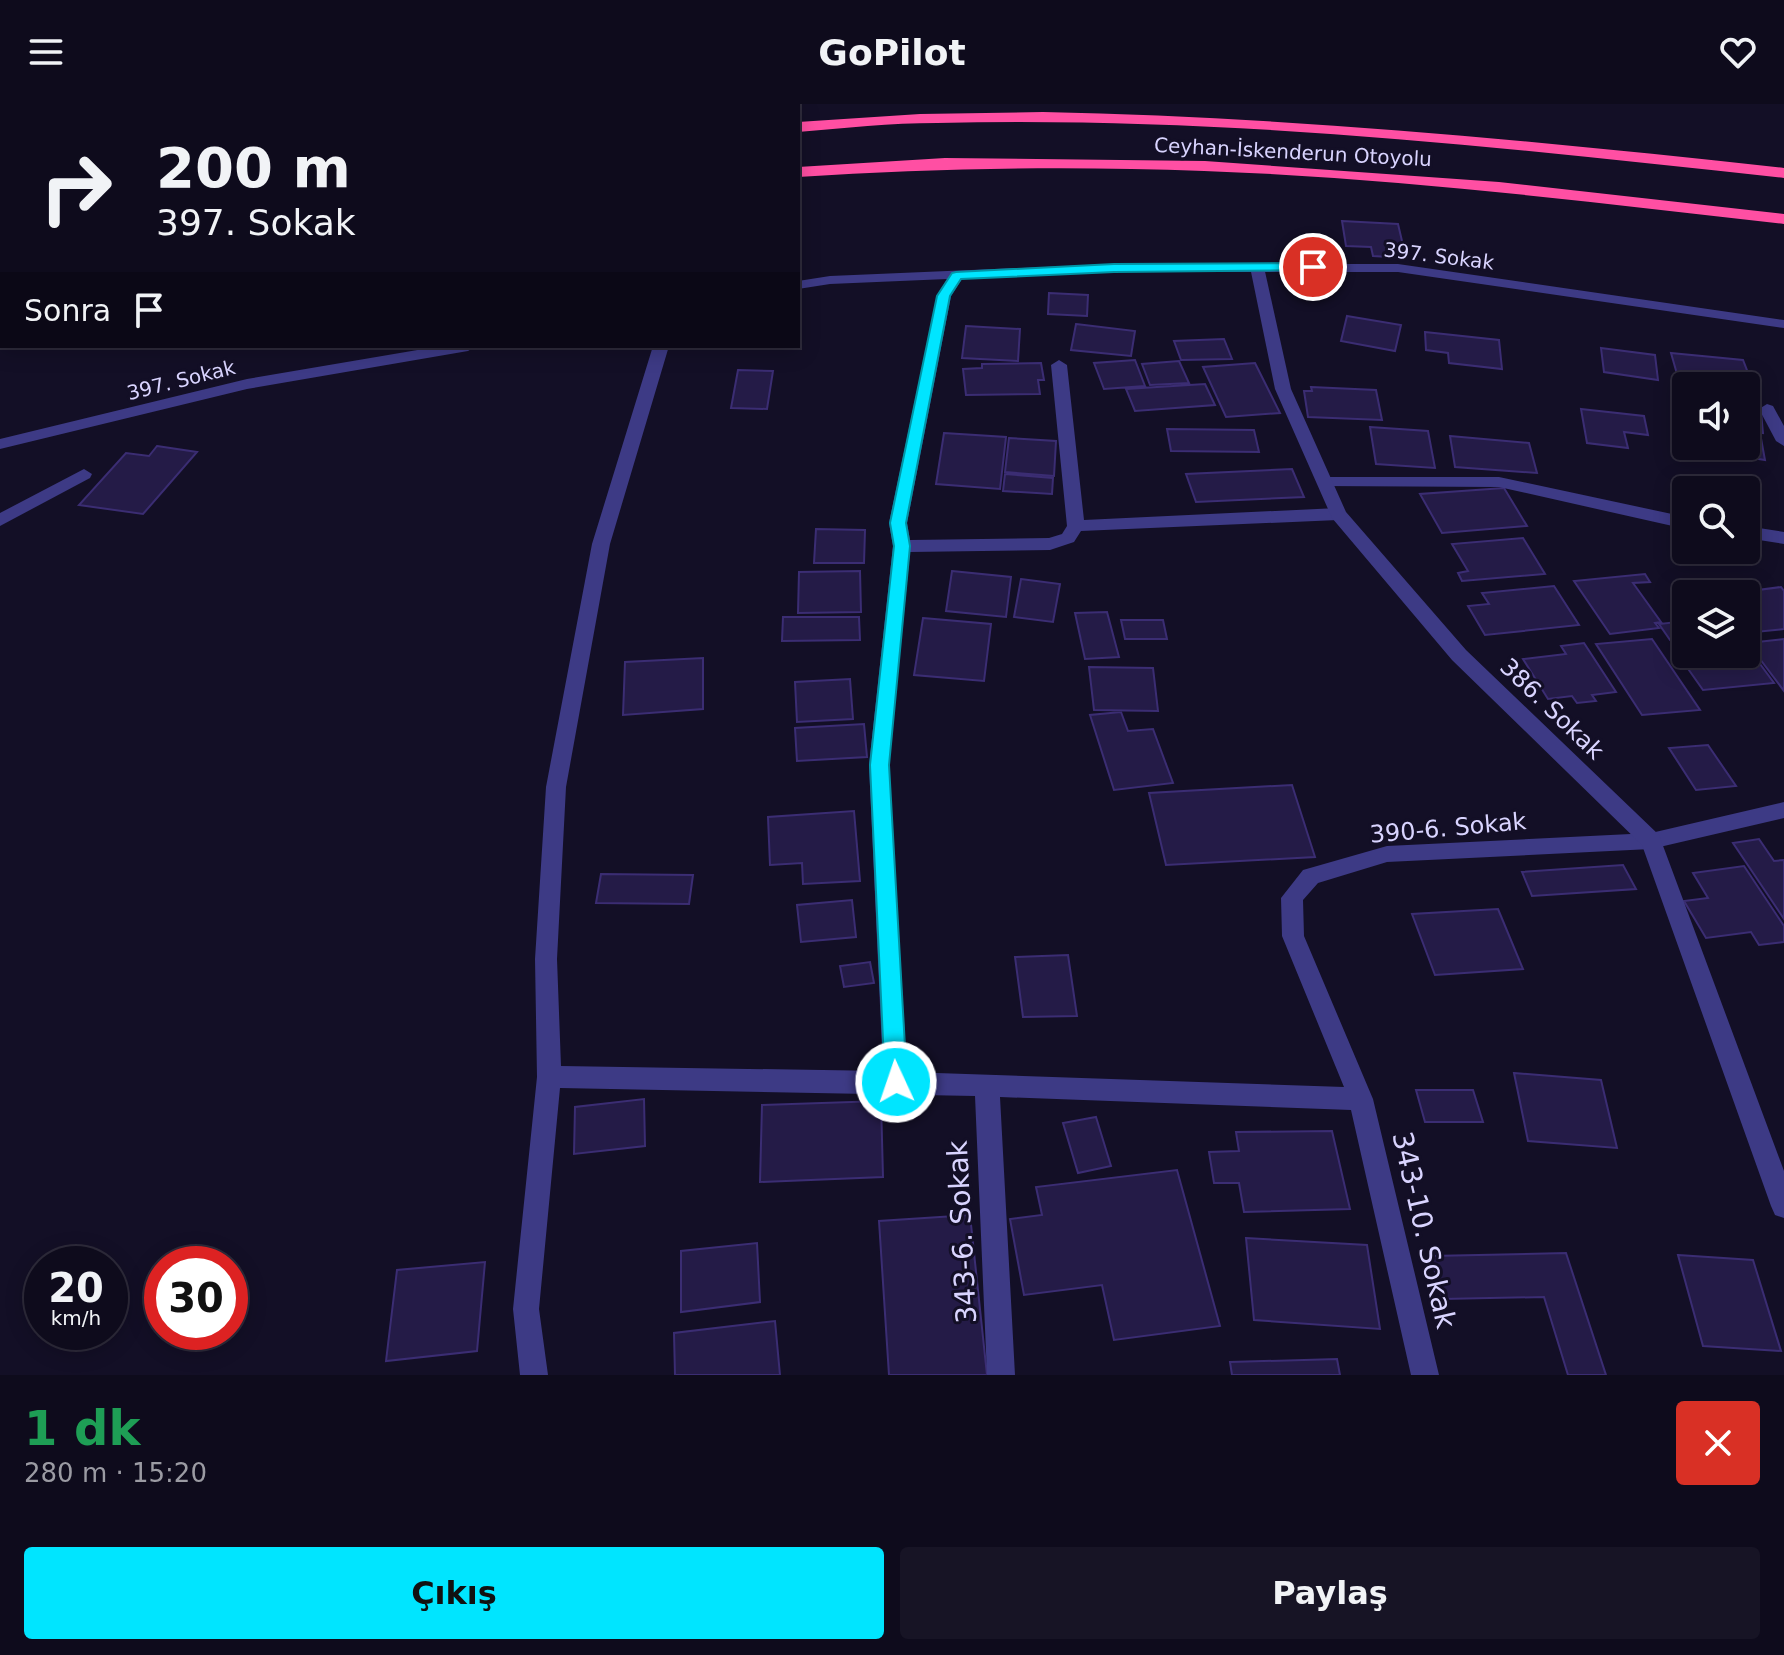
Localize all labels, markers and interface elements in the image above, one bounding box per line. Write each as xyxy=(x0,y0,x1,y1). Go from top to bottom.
icon: menu xyxy=(24,30,68,74)
icon: heart xyxy=(1716,30,1760,74)
text: GoPilot xyxy=(818,32,966,73)
street label: Ceyhan-İskenderun Otoyolu xyxy=(1153,133,1433,171)
text: 200 m xyxy=(156,135,351,200)
icon: right xyxy=(24,136,128,240)
text: 397. Sokak xyxy=(156,202,356,243)
pin xyxy=(1279,233,1347,301)
street label: 397. Sokak xyxy=(1383,237,1496,275)
icon: arrive xyxy=(1291,245,1335,289)
icon: arrive xyxy=(127,288,171,332)
text: Sonra xyxy=(24,293,111,328)
street label: 397. Sokak xyxy=(124,355,238,405)
map controls xyxy=(1672,372,1760,668)
button: sound xyxy=(1672,372,1760,460)
button: search xyxy=(1672,476,1760,564)
button: layers xyxy=(1672,580,1760,668)
street label: 386. Sokak xyxy=(1494,653,1610,765)
street label: 390-6. Sokak xyxy=(1369,807,1528,849)
position arrow xyxy=(854,1040,938,1124)
street label: 343-10. Sokak xyxy=(1385,1128,1463,1332)
street label: 343-6. Sokak xyxy=(941,1139,983,1324)
speed limit sign: 30 xyxy=(144,1246,248,1350)
text: 20 xyxy=(48,1265,104,1311)
text: km/h xyxy=(51,1306,101,1330)
text: 1 dk xyxy=(24,1400,140,1456)
button: close xyxy=(1676,1401,1760,1485)
text: 280 m · 15:20 xyxy=(24,1458,207,1488)
button: Çıkış xyxy=(24,1547,884,1639)
button: Paylaş xyxy=(900,1547,1760,1639)

